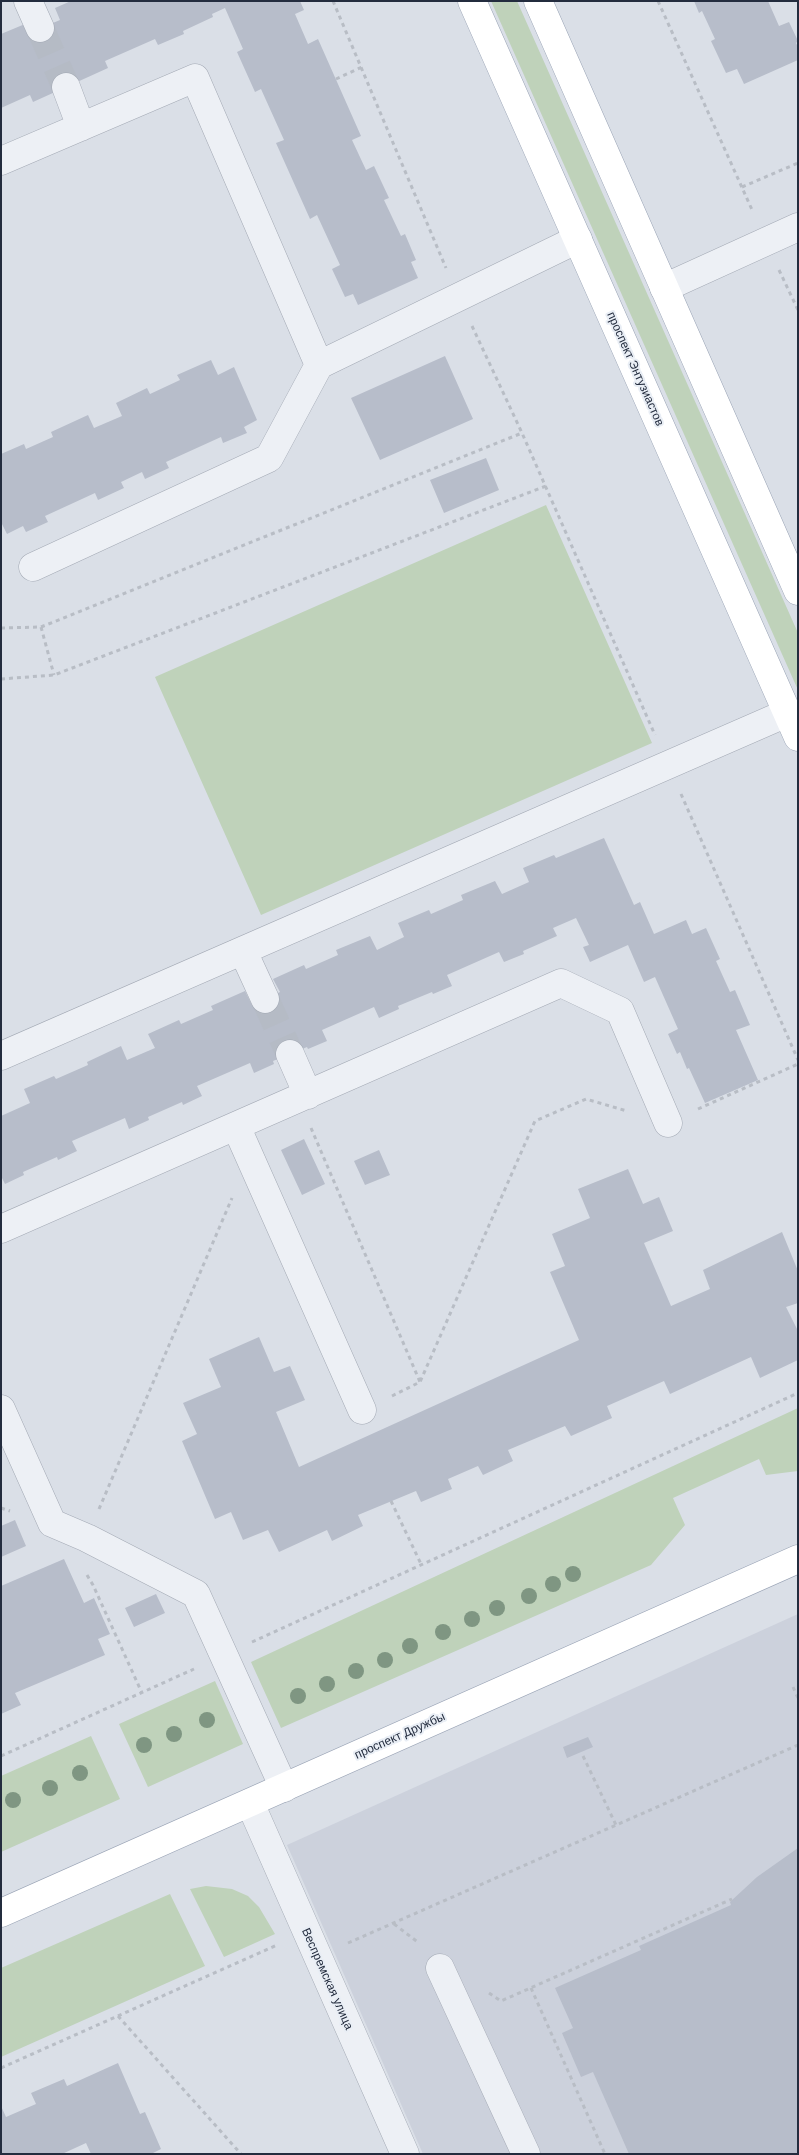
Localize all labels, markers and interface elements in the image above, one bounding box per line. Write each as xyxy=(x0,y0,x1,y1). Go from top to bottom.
street label: проспект Энтузиастов xyxy=(603,310,667,428)
street label: проспект Дружбы xyxy=(352,1710,448,1762)
street label: Веспремская улица xyxy=(298,1926,356,2032)

